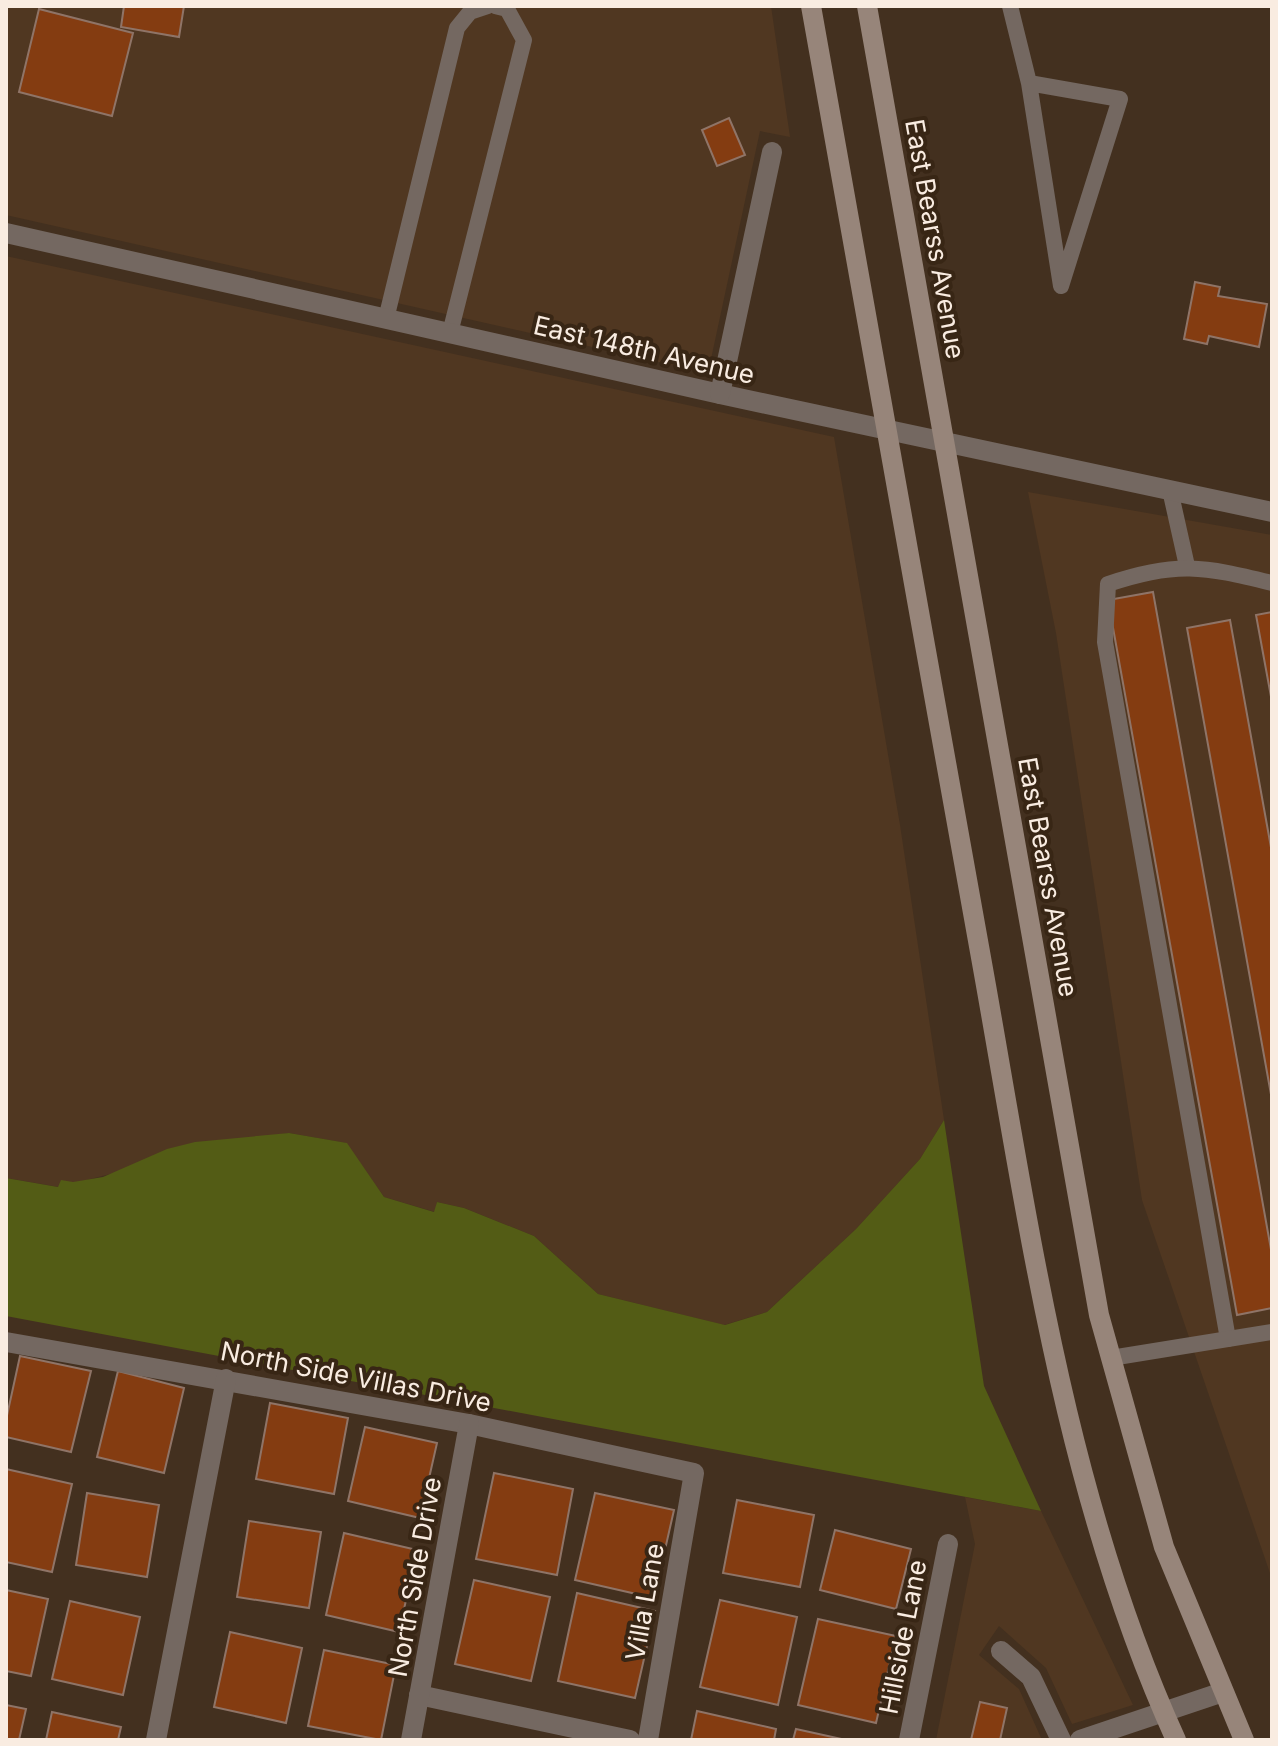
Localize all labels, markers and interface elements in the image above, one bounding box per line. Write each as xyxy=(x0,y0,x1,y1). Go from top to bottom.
street label: East Bearss Avenue xyxy=(899,117,972,361)
street label: East 148th Avenue xyxy=(531,309,758,390)
street label: East Bearss Avenue xyxy=(1012,755,1085,999)
street label: North Side Villas Drive xyxy=(218,1335,494,1418)
street label: North Side Drive xyxy=(382,1475,447,1679)
street label: Villa Lane xyxy=(619,1541,670,1663)
street label: Hillside Lane xyxy=(872,1557,933,1717)

